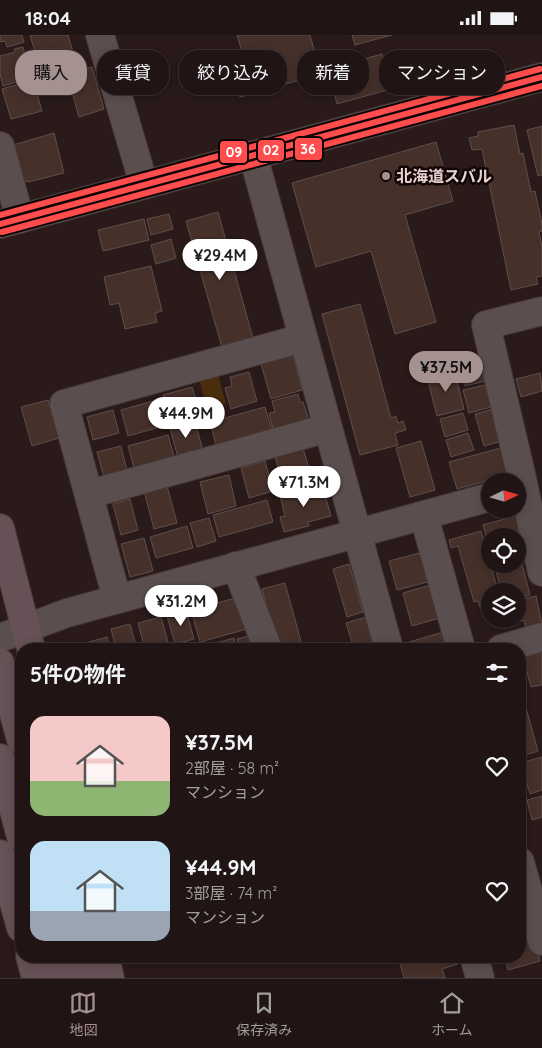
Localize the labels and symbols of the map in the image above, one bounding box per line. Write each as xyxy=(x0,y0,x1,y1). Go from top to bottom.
line badge: 36 xyxy=(294,137,323,161)
line badge: 02 xyxy=(257,139,285,162)
line badge: 09 xyxy=(219,140,248,164)
text: 36 xyxy=(300,140,316,158)
text: 02 xyxy=(263,141,279,159)
text: 09 xyxy=(226,143,242,161)
place label: 北海道スバル xyxy=(396,166,492,186)
marker: 北海道スバル xyxy=(380,170,392,182)
pin: ¥29.4M xyxy=(179,239,261,281)
pin: ¥37.5M xyxy=(405,351,487,393)
pin: ¥44.9M xyxy=(145,397,227,439)
pin: ¥71.3M xyxy=(263,465,345,508)
north arrow xyxy=(481,473,526,517)
pin: ¥31.2M xyxy=(140,585,222,627)

